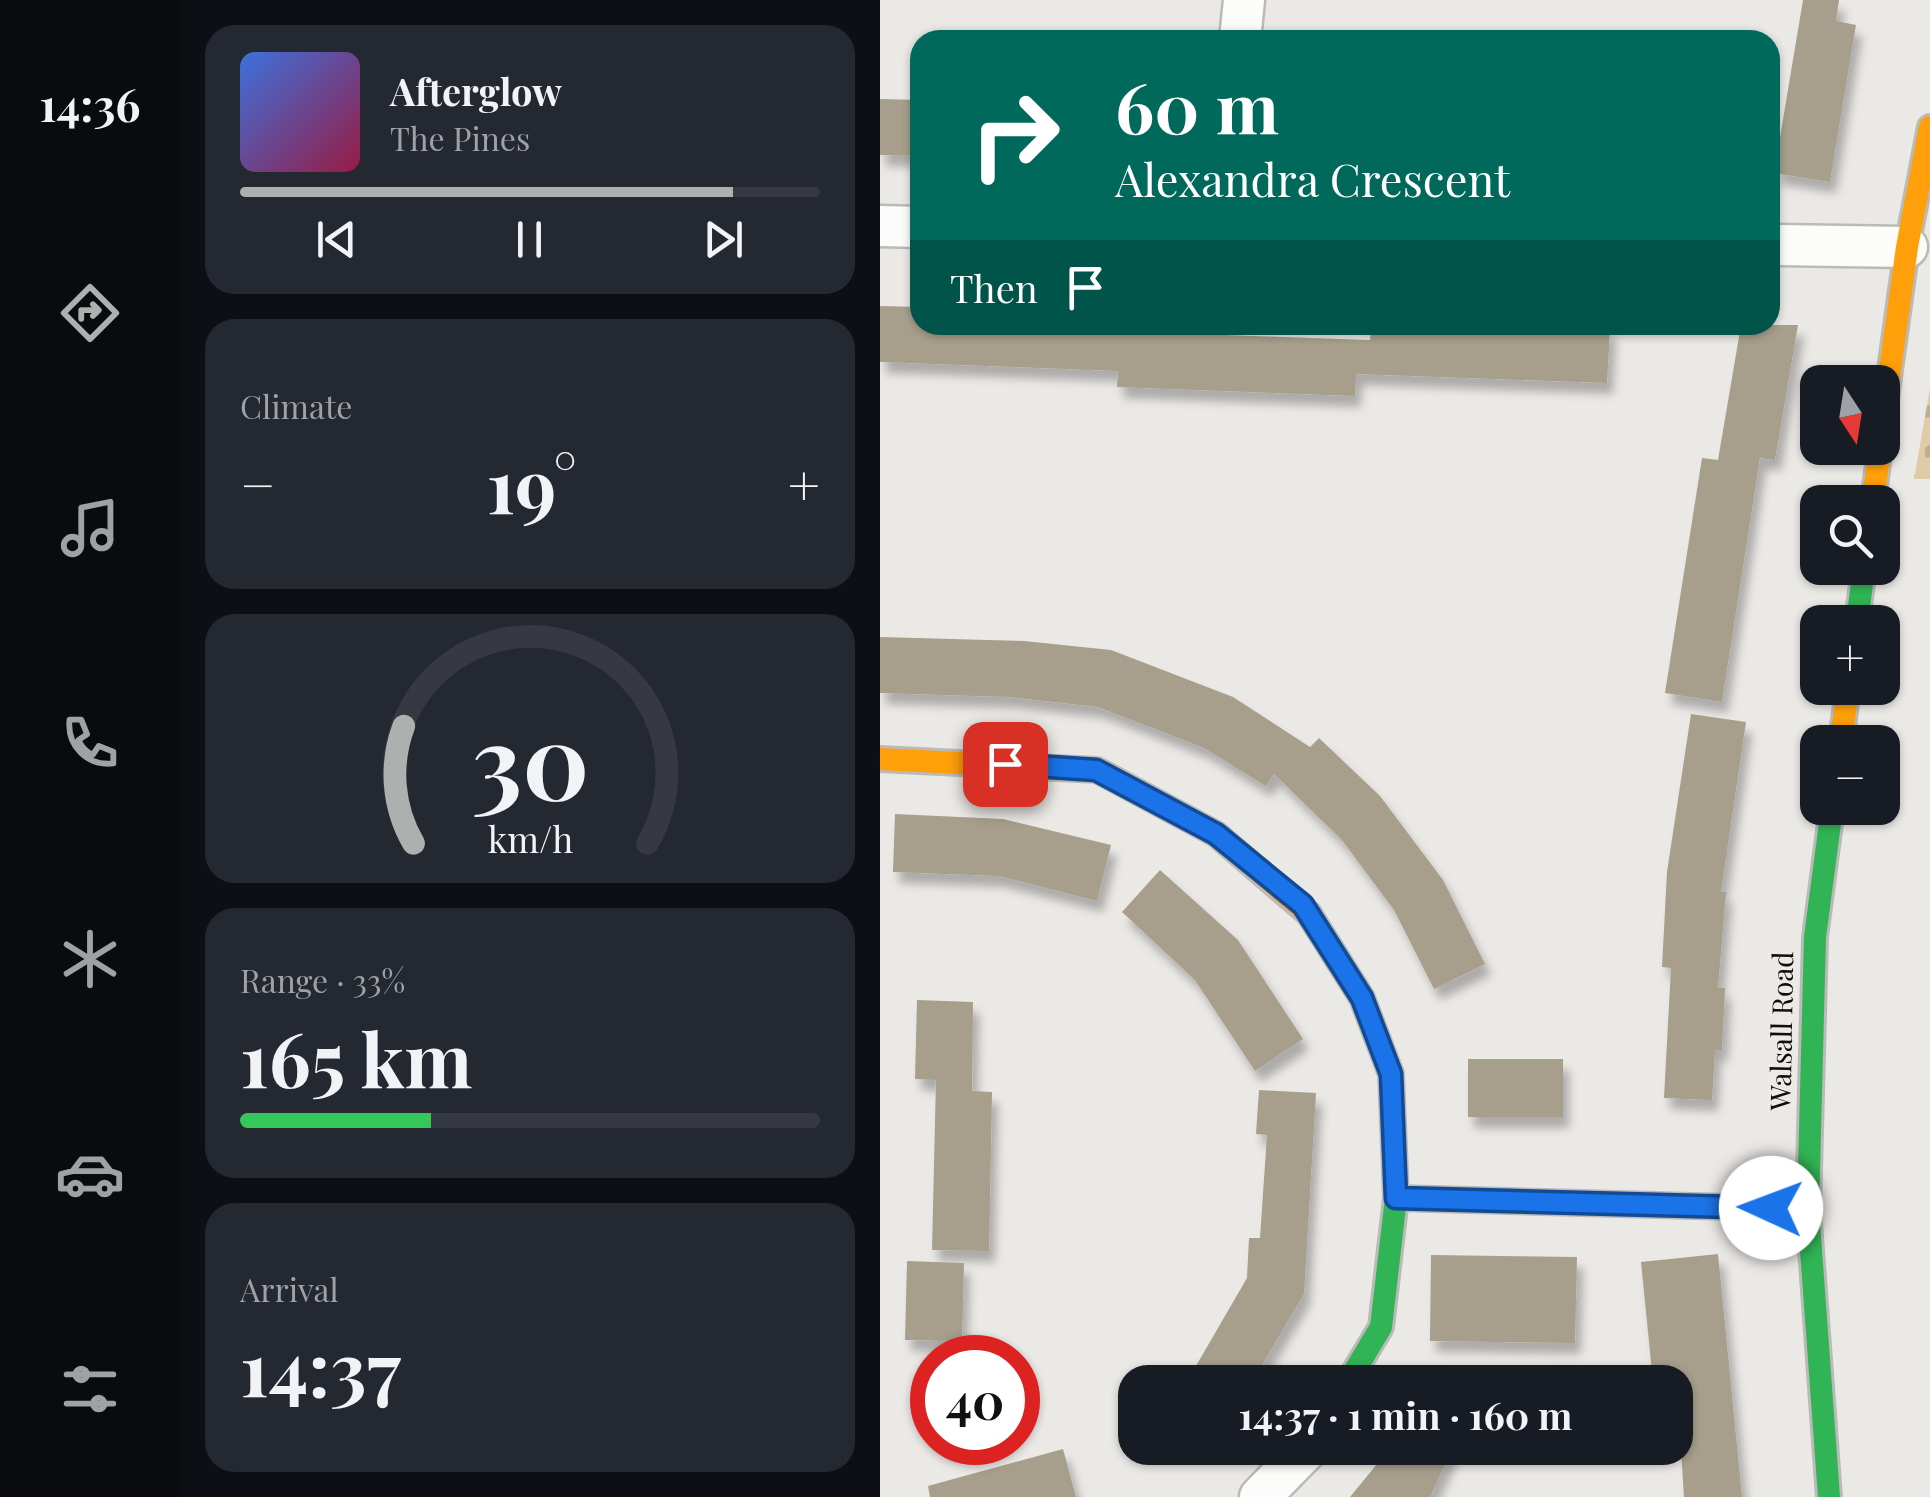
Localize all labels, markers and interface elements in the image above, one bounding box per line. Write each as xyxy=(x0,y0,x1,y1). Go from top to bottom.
text: 60 m xyxy=(1115,58,1279,152)
text: Afterglow xyxy=(390,65,562,116)
icon: right xyxy=(950,70,1080,200)
text: 14:36 xyxy=(39,73,141,133)
text: The Pines xyxy=(390,116,530,159)
text: Alexandra Crescent xyxy=(1115,148,1510,208)
icon: previous xyxy=(309,212,364,267)
icon: pause xyxy=(502,212,557,267)
icon: next xyxy=(696,212,751,267)
icon: arrive xyxy=(1058,260,1113,315)
text: Then xyxy=(950,262,1038,313)
icon: directions xyxy=(55,278,125,348)
north arrow xyxy=(1800,365,1900,465)
map controls xyxy=(1800,365,1900,825)
text: Climate xyxy=(240,384,352,427)
text: 19° xyxy=(486,433,577,533)
text: − xyxy=(240,446,276,520)
text: + xyxy=(788,446,820,520)
button: search xyxy=(1800,485,1900,585)
icon: music xyxy=(55,493,125,563)
button: + xyxy=(1800,605,1900,705)
text: 30 xyxy=(471,688,589,827)
icon: phone xyxy=(55,708,125,778)
pin xyxy=(963,722,1048,807)
button: − xyxy=(1800,725,1900,825)
icon: arrive xyxy=(978,737,1033,792)
text: km/h xyxy=(487,814,573,862)
icon: climate xyxy=(55,924,125,994)
street label: Walsall Road xyxy=(1761,951,1800,1112)
text: Range · 33% xyxy=(240,958,405,1001)
text: 165 km xyxy=(240,1007,472,1107)
icon: car xyxy=(55,1139,125,1209)
position arrow xyxy=(1719,1156,1823,1260)
text: Arrival xyxy=(240,1267,339,1310)
text: 14:37 xyxy=(240,1316,401,1416)
speed limit sign: 40 xyxy=(910,1335,1040,1465)
icon: filters xyxy=(55,1354,125,1424)
text: 14:37 · 1 min · 160 m xyxy=(1239,1389,1572,1440)

